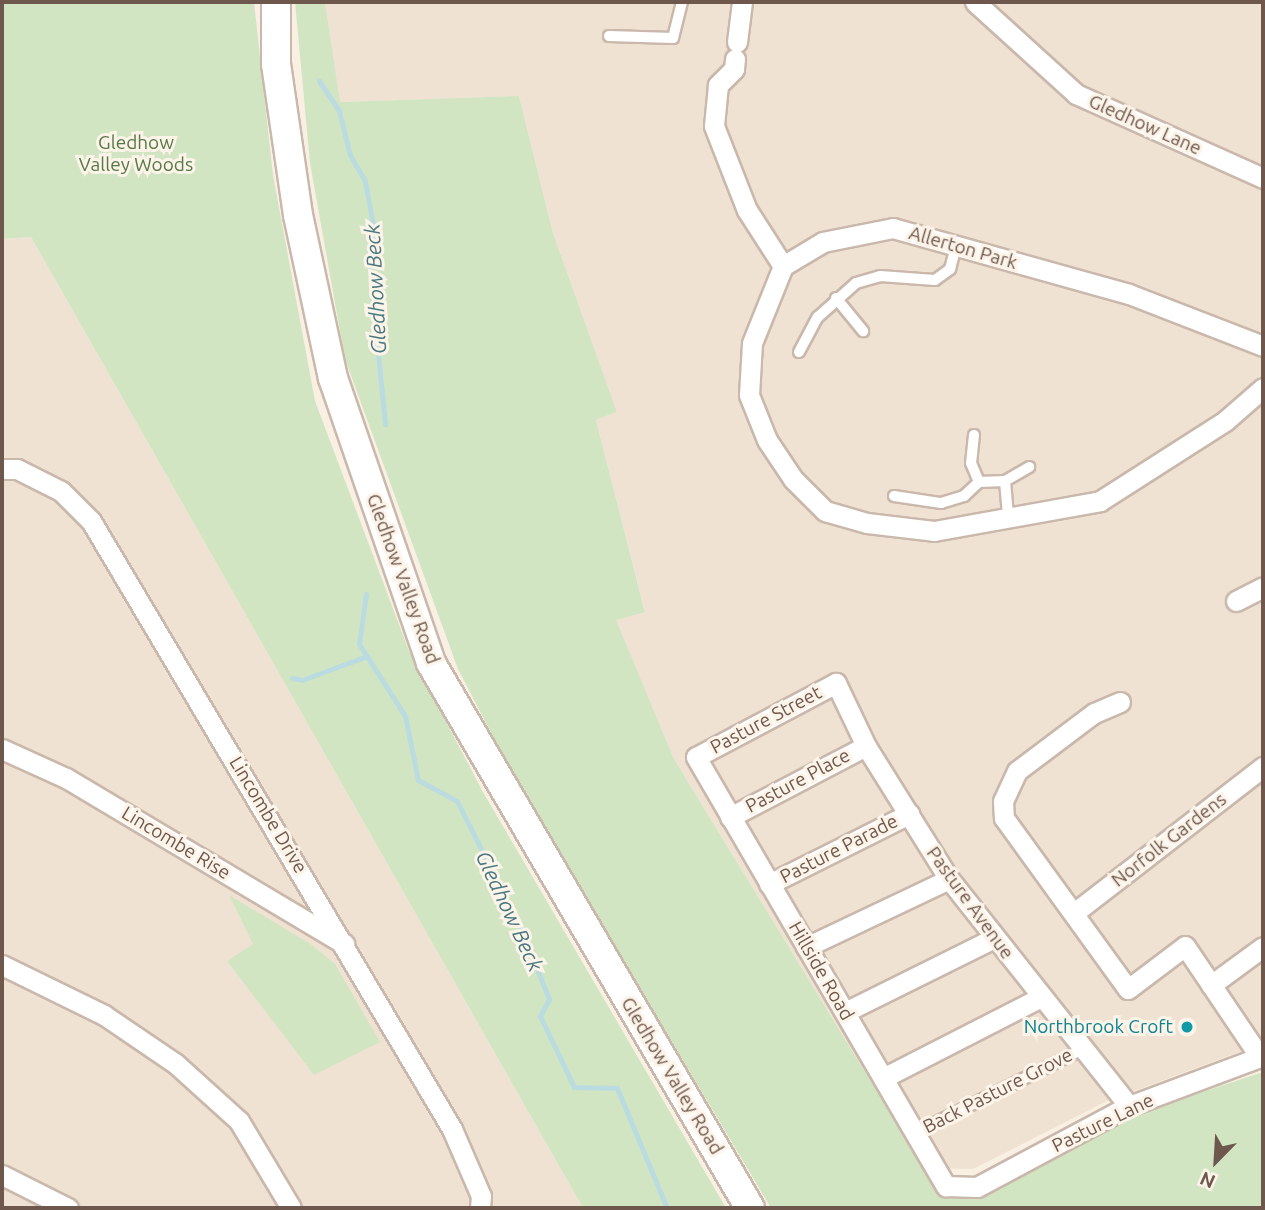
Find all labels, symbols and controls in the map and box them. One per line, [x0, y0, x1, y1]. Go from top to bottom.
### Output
street label: Gledhow Lane [1085, 90, 1205, 160]
park label: Gledhow Valley Woods [79, 132, 193, 176]
street label: Allerton Park [906, 222, 1020, 274]
water label: Gledhow Beck [359, 223, 391, 355]
street label: Gledhow Valley Road [362, 491, 444, 667]
street label: Pasture Street [707, 681, 825, 759]
street label: Pasture Place [742, 744, 854, 818]
street label: Lincombe Drive [224, 752, 312, 878]
street label: Norfolk Gardens [1107, 788, 1231, 892]
street label: Lincombe Rise [118, 802, 234, 884]
street label: Pasture Parade [776, 810, 902, 888]
street label: Pasture Avenue [922, 842, 1018, 964]
water label: Gledhow Beck [471, 847, 549, 975]
street label: Hillside Road [784, 917, 858, 1025]
street label: Gledhow Valley Road [616, 993, 728, 1159]
place label: Northbrook Croft [1024, 1016, 1173, 1038]
marker: Northbrook Croft [1179, 1019, 1195, 1035]
street label: Back Pasture Grove [919, 1043, 1077, 1139]
street label: Pasture Lane [1048, 1089, 1158, 1157]
north arrow [1181, 1126, 1251, 1196]
text: N [1197, 1167, 1218, 1193]

